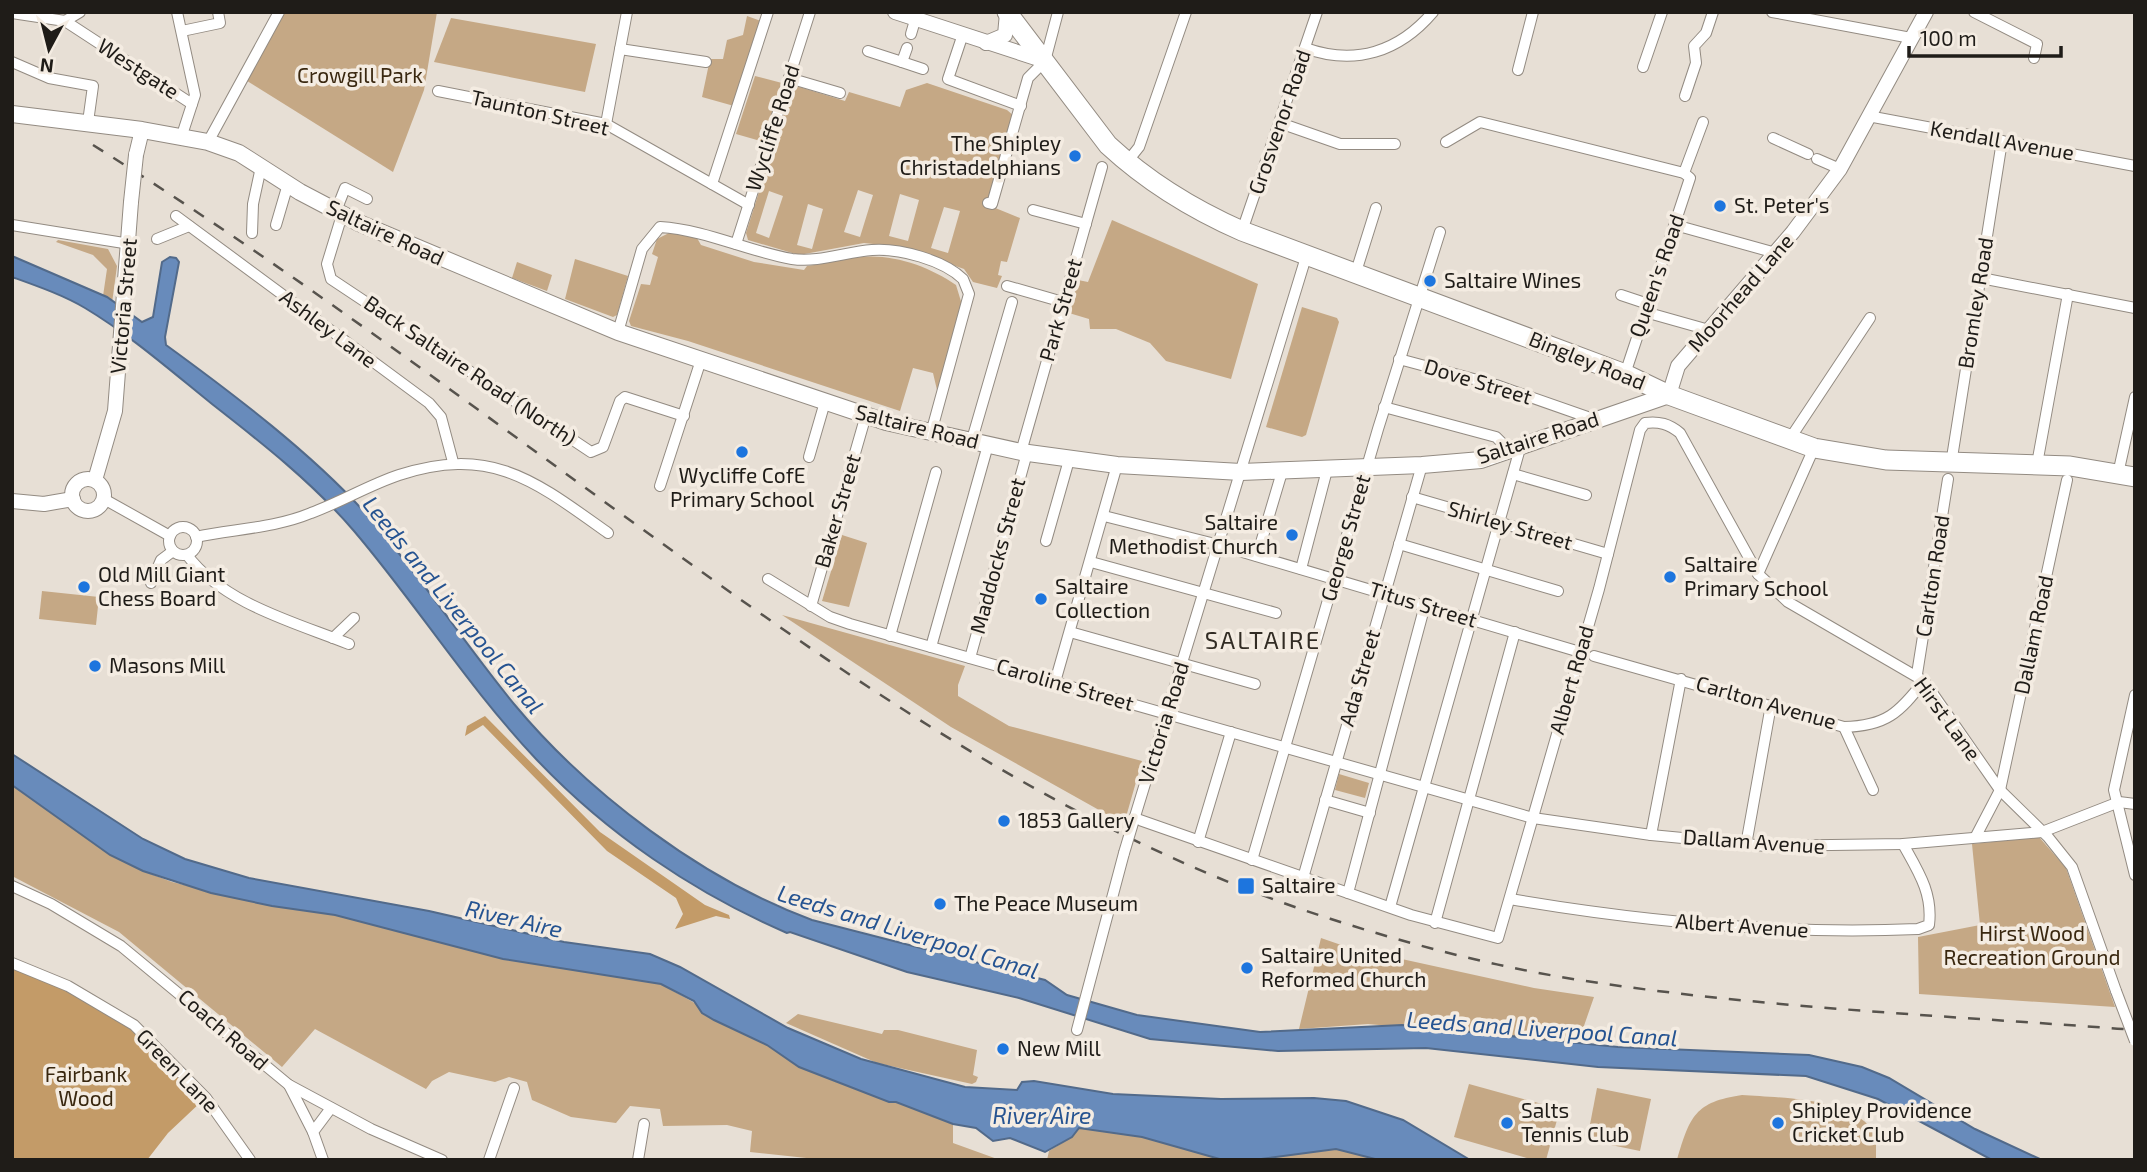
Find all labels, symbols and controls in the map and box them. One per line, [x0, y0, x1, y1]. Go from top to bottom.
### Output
north arrow [14, 14, 84, 84]
scale bar [1909, 14, 2061, 58]
text: 100 m [1920, 25, 1977, 50]
street label: Westgate [93, 32, 184, 103]
street label: Grosvenor Road [1242, 46, 1315, 197]
text: N [39, 54, 55, 79]
street label: Wycliffe Road [739, 61, 804, 194]
park label: Crowgill Park [297, 62, 423, 87]
street label: Taunton Street [469, 83, 612, 140]
street label: Kendall Avenue [1928, 115, 2076, 164]
place label: The Shipley Christadelphians [899, 130, 1061, 179]
marker: The Shipley Christadelphians [1067, 148, 1083, 164]
place label: St. Peter's [1734, 192, 1829, 217]
street label: Saltaire Road [323, 194, 448, 270]
marker: St. Peter's [1712, 198, 1728, 214]
street label: Queen's Road [1623, 211, 1689, 341]
street label: Moorhead Lane [1682, 228, 1798, 356]
street label: Bromley Road [1952, 235, 1997, 370]
street label: Victoria Street [104, 237, 141, 375]
street label: Park Street [1033, 255, 1086, 364]
place label: Saltaire Wines [1444, 267, 1581, 292]
marker: Saltaire Wines [1422, 273, 1438, 289]
street label: Ashley Lane [276, 283, 382, 372]
street label: Back Saltaire Road (North) [360, 289, 582, 450]
street label: Bingley Road [1526, 325, 1649, 394]
street label: Dove Street [1422, 352, 1535, 409]
street label: Saltaire Road [853, 398, 982, 453]
street label: Saltaire Road [1473, 405, 1602, 468]
marker: Wycliffe CofE Primary School [734, 444, 750, 460]
street label: Baker Street [808, 451, 865, 570]
place label: Wycliffe CofE Primary School [670, 462, 815, 511]
street label: George Street [1315, 471, 1375, 604]
street label: Maddocks Street [964, 475, 1029, 636]
water label: Leeds and Liverpool Canal [357, 490, 550, 719]
street label: Shirley Street [1445, 495, 1576, 554]
place label: Saltaire Methodist Church [1109, 509, 1278, 558]
street label: Carlton Road [1910, 513, 1953, 639]
marker: Saltaire Methodist Church [1284, 527, 1300, 543]
place label: Saltaire Primary School [1684, 551, 1829, 600]
place label: Old Mill Giant Chess Board [98, 561, 225, 610]
marker: Saltaire Primary School [1662, 569, 1678, 585]
place label: Saltaire Collection [1055, 573, 1150, 622]
street label: Dallam Road [2008, 573, 2057, 696]
street label: Titus Street [1367, 575, 1480, 632]
marker: Old Mill Giant Chess Board [76, 579, 92, 595]
marker: Saltaire Collection [1033, 591, 1049, 607]
street label: Albert Road [1543, 622, 1598, 737]
district label: SALTAIRE [1205, 625, 1321, 654]
street label: Ada Street [1333, 626, 1384, 729]
place label: Masons Mill [109, 652, 226, 677]
street label: Caroline Street [994, 652, 1137, 715]
marker: Masons Mill [87, 658, 103, 674]
street label: Victoria Road [1132, 658, 1193, 787]
street label: Carlton Avenue [1693, 670, 1839, 734]
street label: Hirst Lane [1910, 672, 1987, 765]
place label: 1853 Gallery [1018, 807, 1135, 832]
marker: 1853 Gallery [996, 813, 1012, 829]
street label: Dallam Avenue [1682, 823, 1826, 858]
place label: Saltaire [1262, 872, 1336, 897]
marker: Saltaire [1236, 876, 1256, 896]
water label: Leeds and Liverpool Canal [774, 878, 1042, 984]
place label: The Peace Museum [954, 890, 1138, 915]
water label: River Aire [463, 893, 566, 943]
marker: The Peace Museum [932, 896, 948, 912]
street label: Albert Avenue [1675, 907, 1810, 942]
park label: Hirst Wood Recreation Ground [1944, 920, 2120, 969]
place label: Saltaire United Reformed Church [1261, 942, 1426, 991]
marker: Saltaire United Reformed Church [1239, 960, 1255, 976]
street label: Coach Road [174, 983, 274, 1075]
water label: Leeds and Liverpool Canal [1406, 1005, 1679, 1051]
street label: Green Lane [132, 1023, 224, 1117]
place label: New Mill [1017, 1035, 1102, 1060]
marker: New Mill [995, 1041, 1011, 1057]
park label: Fairbank Wood [45, 1061, 127, 1110]
place label: Salts Tennis Club [1521, 1097, 1629, 1146]
place label: Shipley Providence Cricket Club [1792, 1097, 1972, 1146]
water label: River Aire [993, 1101, 1091, 1129]
marker: Salts Tennis Club [1499, 1115, 1515, 1131]
marker: Shipley Providence Cricket Club [1770, 1115, 1786, 1131]

